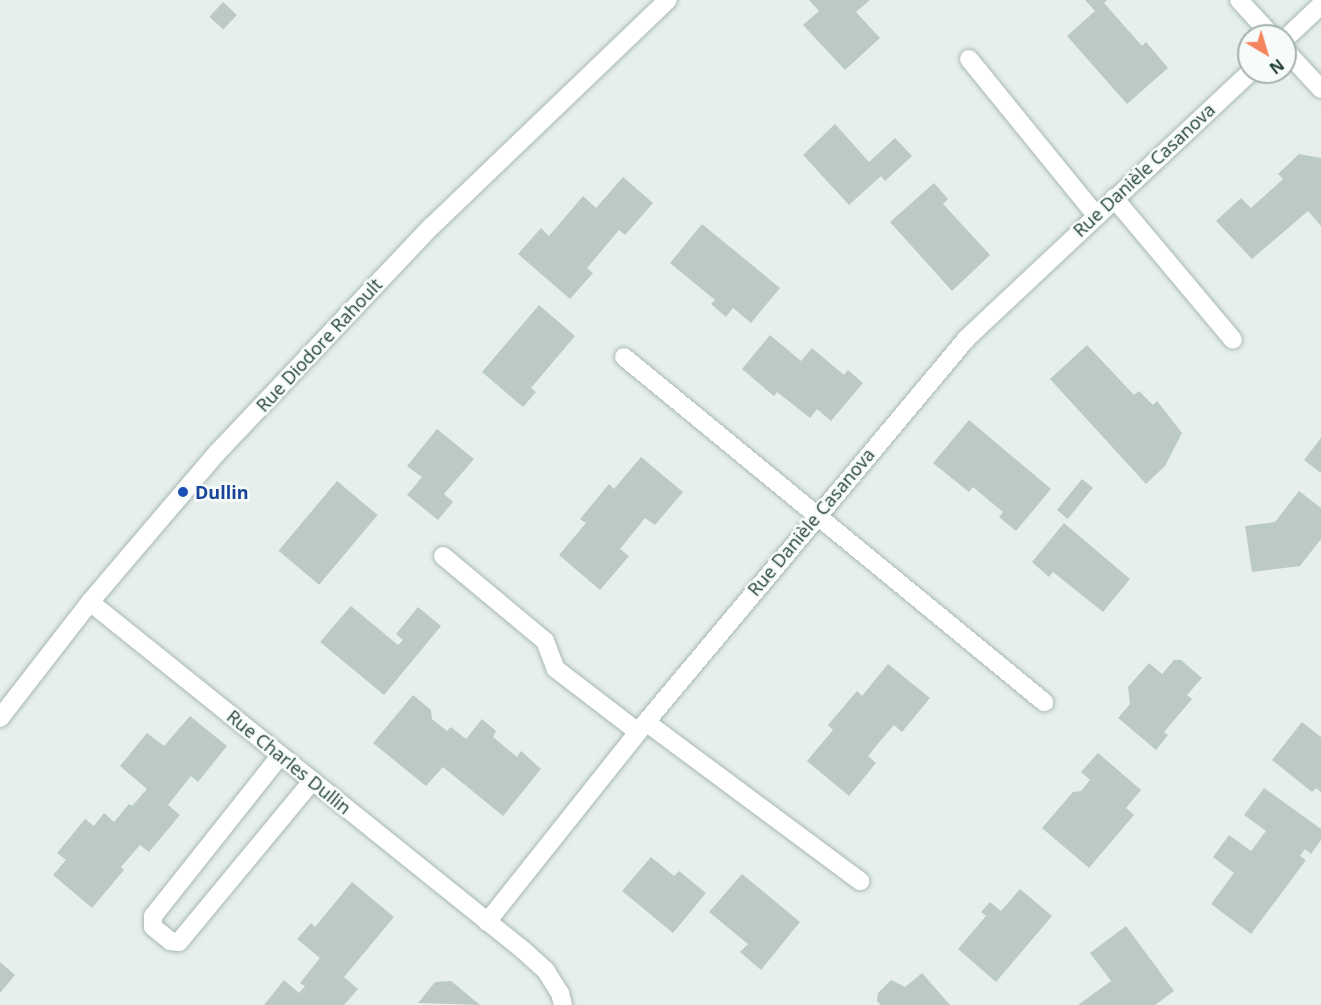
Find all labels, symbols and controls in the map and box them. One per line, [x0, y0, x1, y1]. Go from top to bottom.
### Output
north arrow [1237, 24, 1297, 84]
text: N [1265, 54, 1289, 79]
street label: Rue Danièle Casanova [1069, 99, 1219, 241]
street label: Rue Diodore Rahoult [252, 274, 386, 416]
street label: Rue Danièle Casanova [743, 444, 879, 600]
place label: Dullin [195, 481, 248, 503]
marker: Dullin [176, 485, 190, 499]
street label: Rue Charles Dullin [223, 705, 355, 819]

